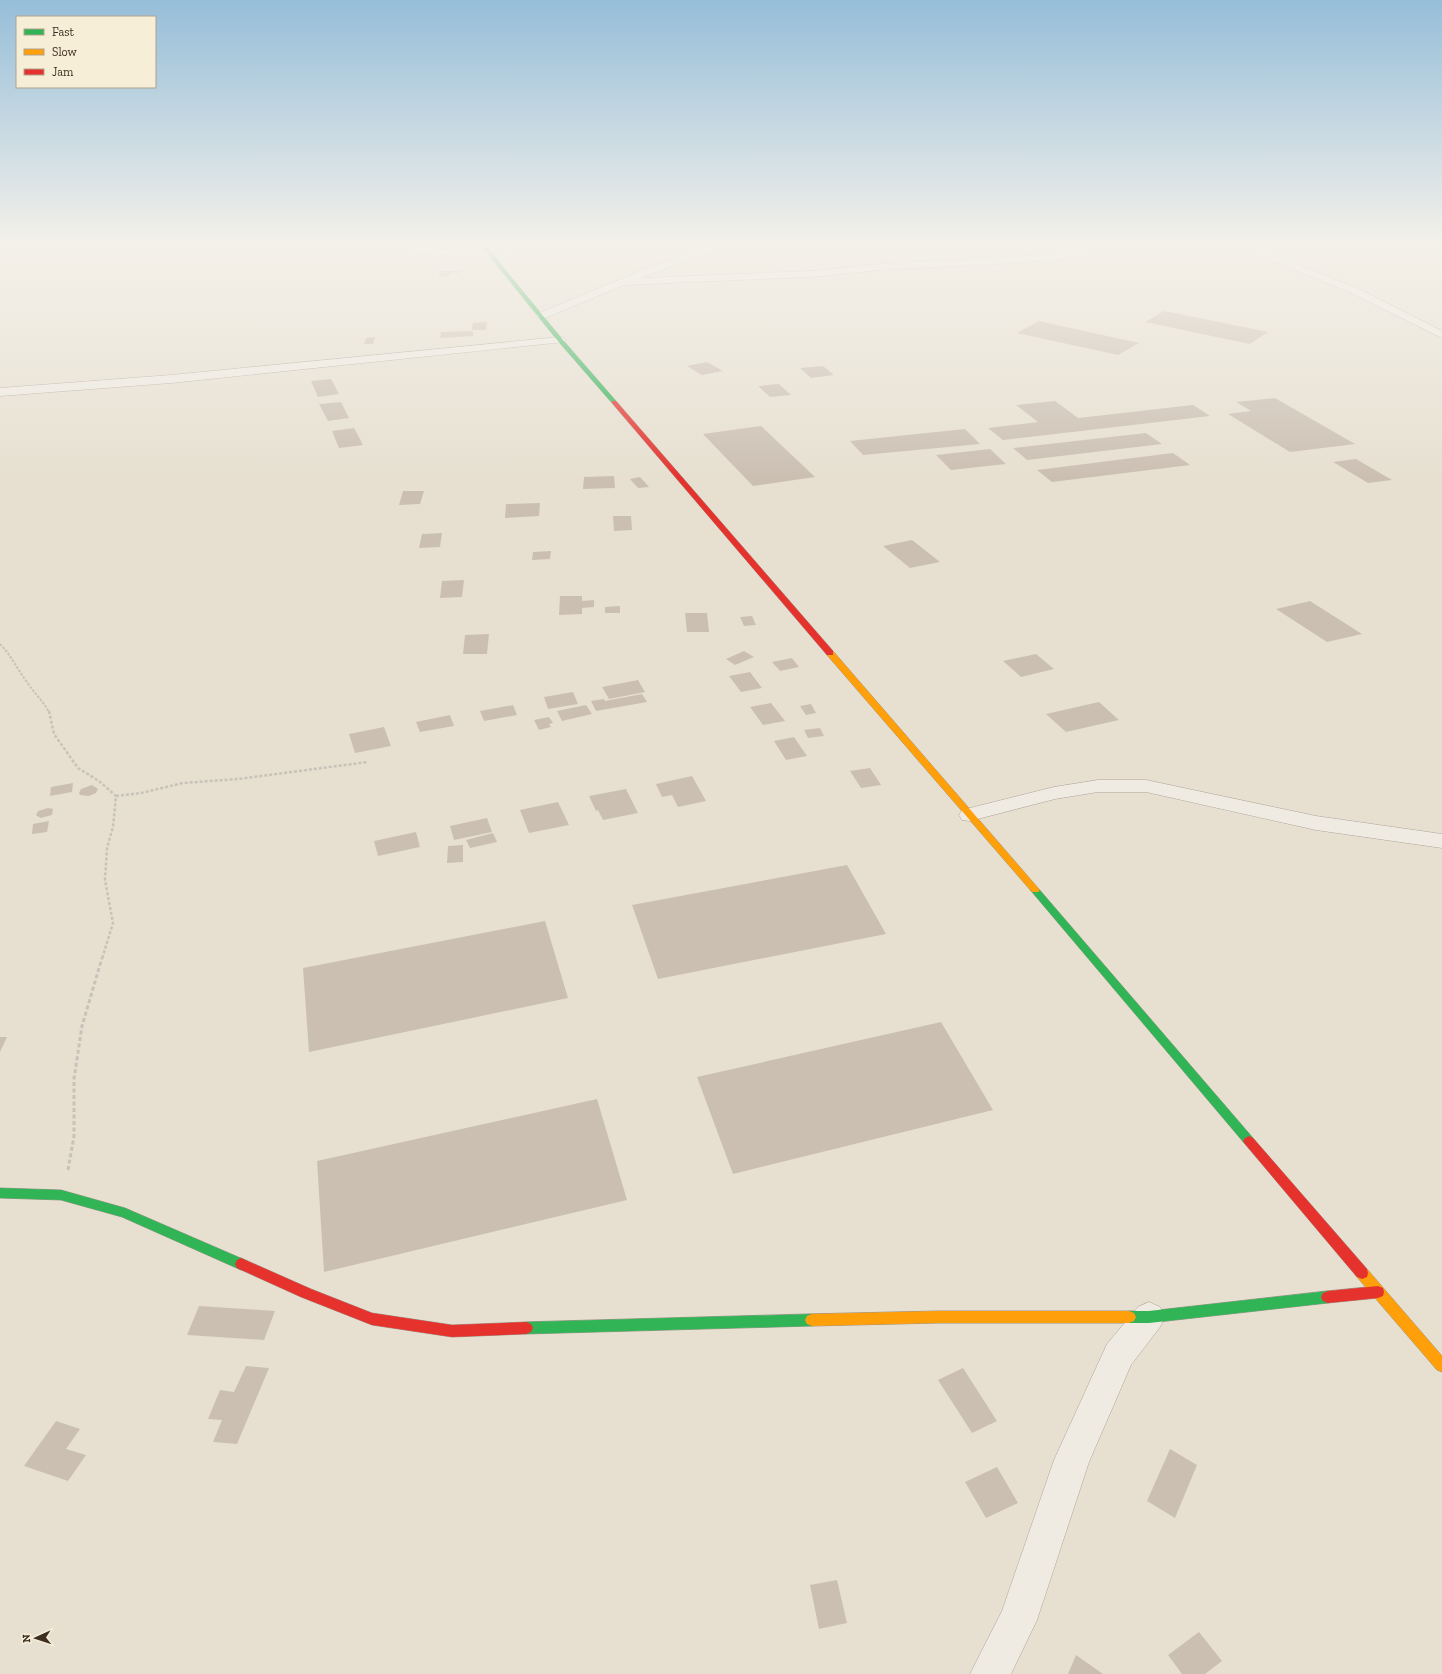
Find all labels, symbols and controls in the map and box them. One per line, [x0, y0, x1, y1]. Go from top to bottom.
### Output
legend [16, 16, 156, 88]
text: Fast [52, 25, 75, 39]
text: Slow [52, 45, 78, 59]
text: Jam [52, 65, 74, 79]
north arrow [16, 1618, 56, 1658]
text: N [20, 1633, 33, 1643]

